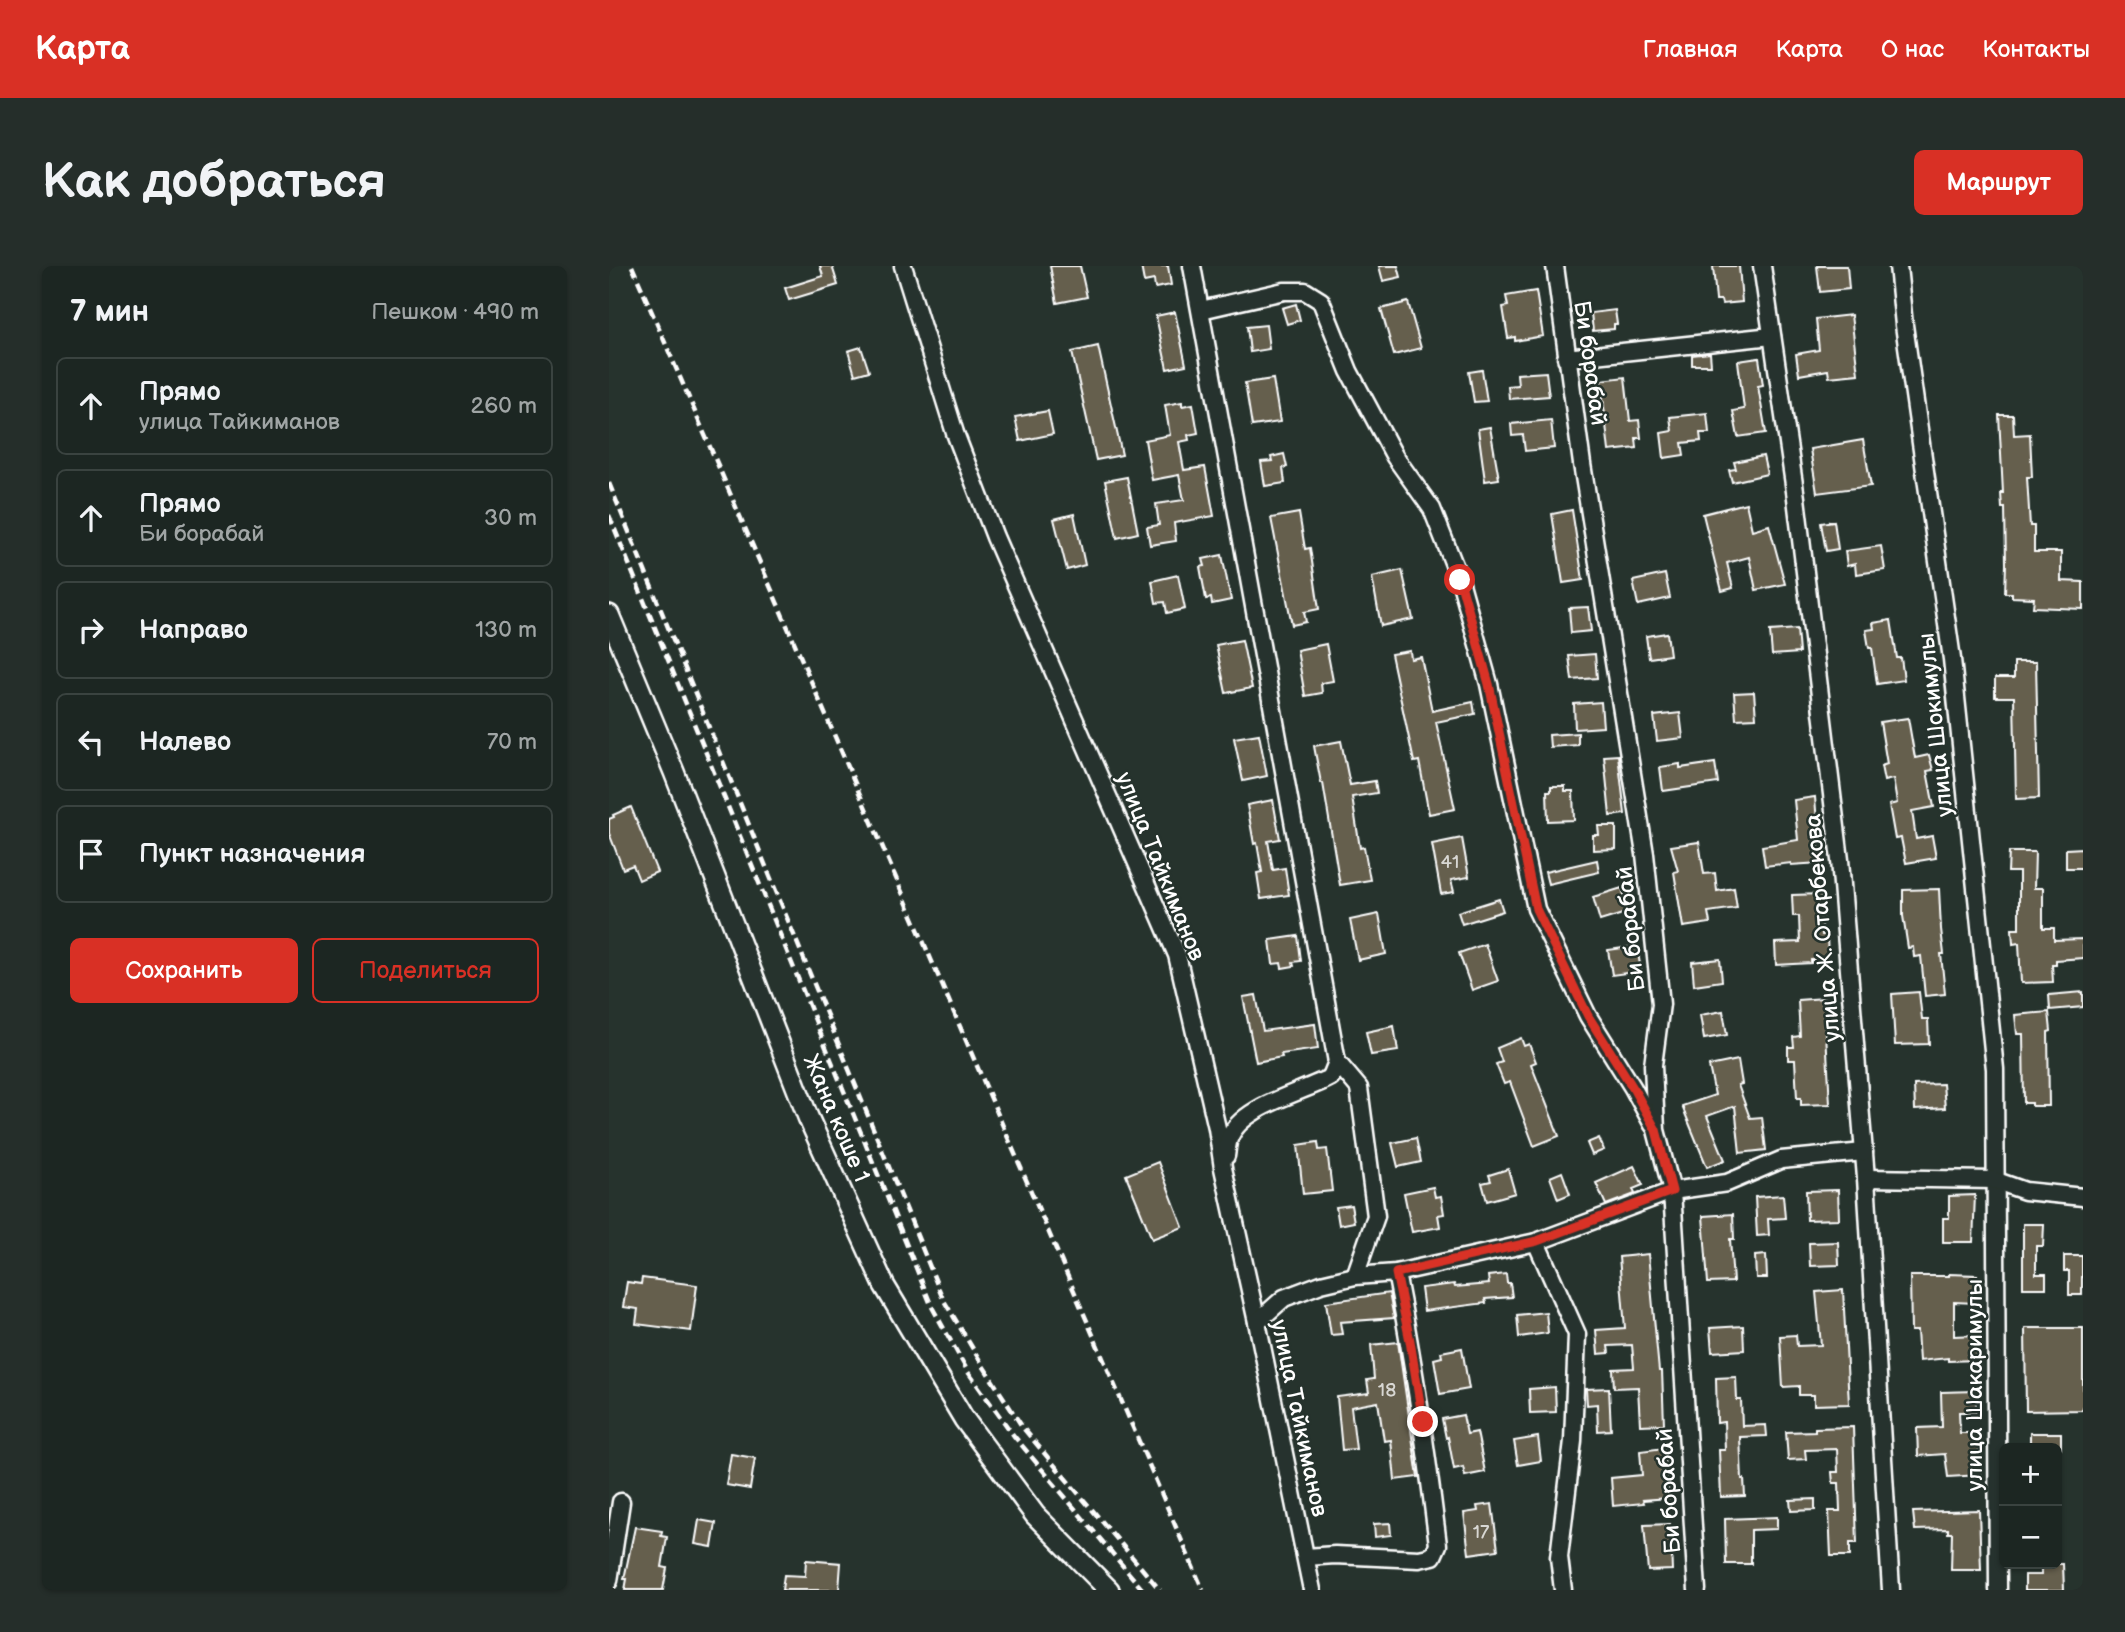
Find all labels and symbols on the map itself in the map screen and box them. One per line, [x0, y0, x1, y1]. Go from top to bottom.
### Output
street label: Би борабай [1567, 299, 1613, 427]
route start [1444, 564, 1475, 595]
street label: улица Шокимулы [1912, 632, 1960, 818]
street label: улица Тайкиманов [1109, 768, 1211, 965]
street label: улица Ж. Отарбекова [1799, 812, 1847, 1043]
house number: 41 [1441, 851, 1459, 874]
street label: Би борабай [1611, 865, 1651, 993]
street label: Жана коше 1 [797, 1050, 876, 1186]
street label: улица Шакаримулы [1961, 1279, 1989, 1491]
street label: улица Тайкиманов [1264, 1317, 1334, 1519]
house number: 18 [1378, 1379, 1396, 1402]
route end [1407, 1406, 1438, 1437]
street label: Би борабай [1651, 1427, 1687, 1555]
house number: 17 [1473, 1521, 1490, 1544]

